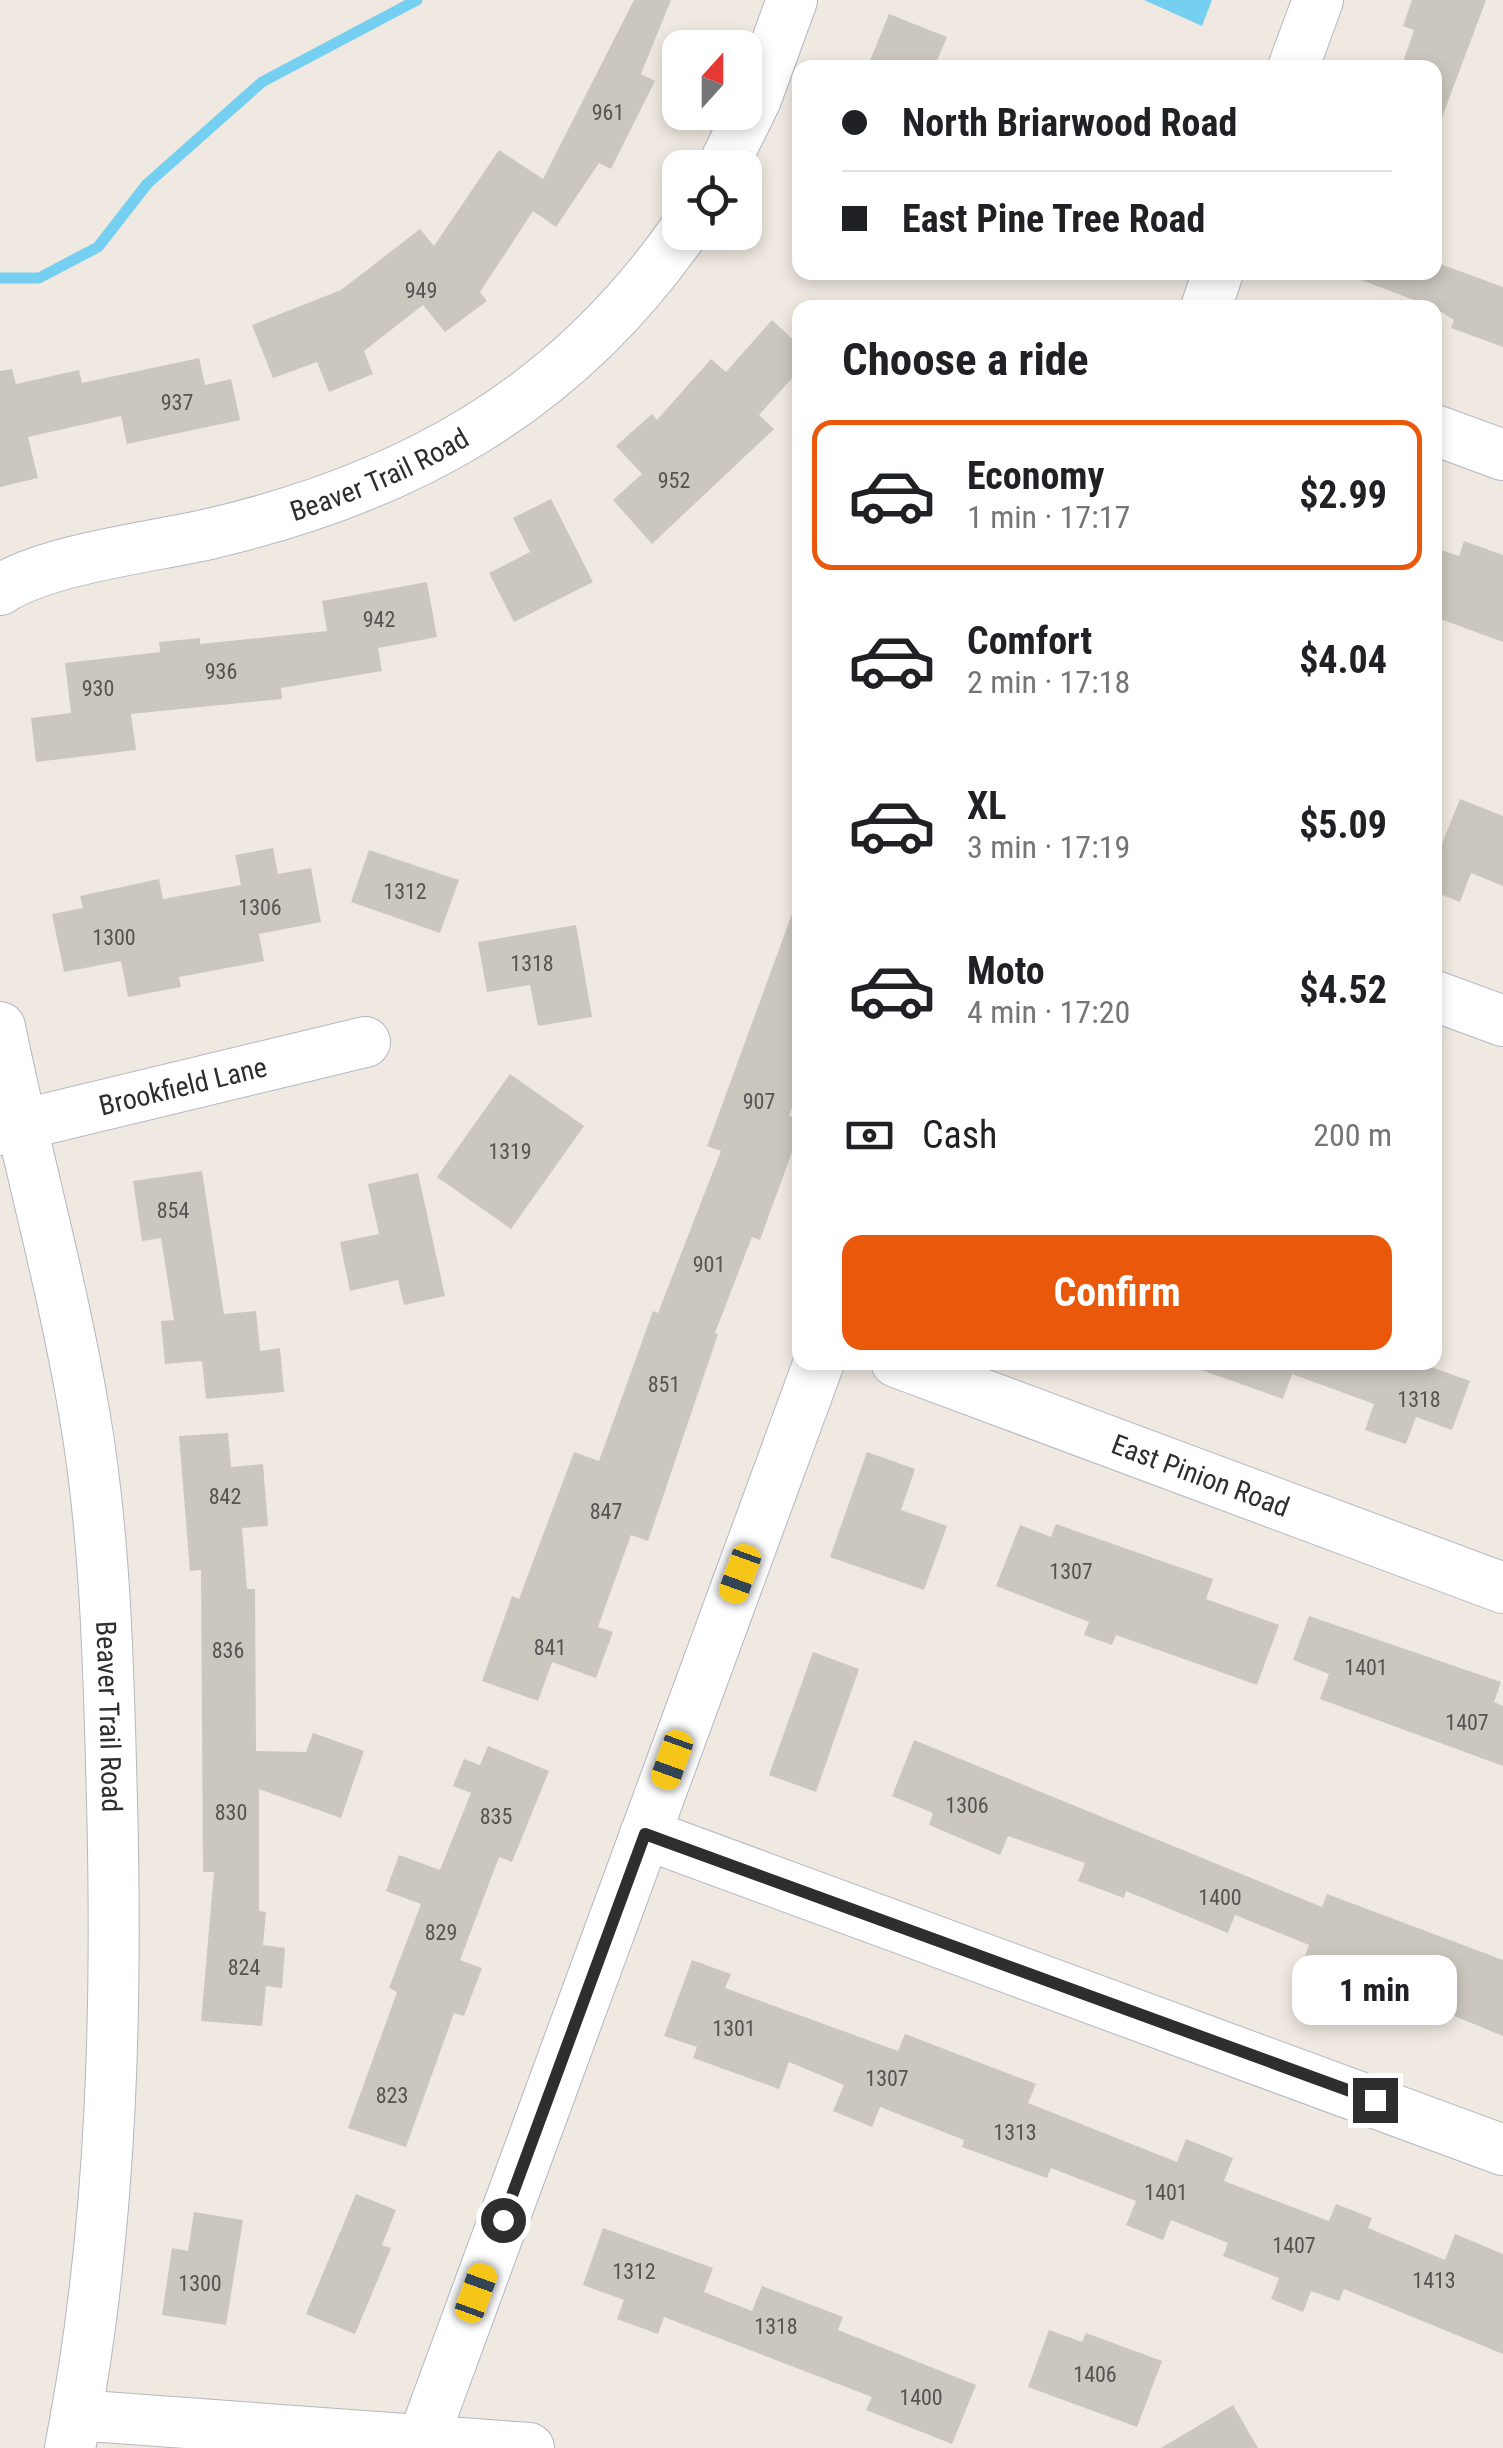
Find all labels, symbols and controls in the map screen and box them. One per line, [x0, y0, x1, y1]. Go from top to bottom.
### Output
north arrow [662, 30, 762, 130]
map controls [662, 30, 762, 250]
house number: 961 [592, 100, 624, 125]
text: North Briarwood Road [902, 101, 1237, 145]
button: locate [662, 150, 762, 250]
text: East Pine Tree Road [902, 197, 1205, 241]
house number: 949 [405, 278, 437, 303]
text: Choose a ride [842, 333, 1089, 386]
house number: 937 [161, 390, 193, 415]
street label: Beaver Trail Road [286, 421, 474, 528]
icon: car [847, 450, 937, 540]
text: Economy [967, 454, 1104, 498]
house number: 952 [658, 468, 690, 493]
text: $2.99 [1299, 473, 1387, 517]
text: 1 min · 17:17 [967, 498, 1130, 536]
house number: 942 [363, 607, 395, 632]
icon: car [847, 615, 937, 705]
text: Comfort [967, 619, 1092, 663]
text: $4.04 [1299, 638, 1387, 682]
house number: 936 [205, 659, 237, 684]
text: 2 min · 17:18 [967, 663, 1130, 701]
house number: 930 [82, 676, 114, 701]
icon: car [847, 780, 937, 870]
text: XL [967, 784, 1006, 828]
text: $5.09 [1299, 803, 1387, 847]
text: 3 min · 17:19 [967, 828, 1130, 866]
house number: 1312 [383, 879, 427, 904]
house number: 1306 [238, 895, 282, 920]
house number: 1300 [92, 925, 136, 950]
icon: car [847, 945, 937, 1035]
text: Moto [967, 949, 1045, 993]
house number: 1318 [510, 951, 554, 976]
text: $4.52 [1299, 968, 1387, 1012]
text: 4 min · 17:20 [967, 993, 1130, 1031]
street label: Brookfield Lane [96, 1050, 270, 1123]
house number: 907 [743, 1089, 775, 1114]
icon: cash [842, 1108, 897, 1163]
text: Cash [922, 1113, 997, 1157]
text: 200 m [1313, 1116, 1392, 1154]
house number: 1319 [488, 1139, 532, 1164]
house number: 854 [157, 1198, 189, 1223]
button: Confirm [842, 1235, 1392, 1350]
house number: 901 [693, 1252, 725, 1277]
house number: 851 [648, 1372, 680, 1397]
house number: 1318 [1397, 1387, 1441, 1412]
street label: East Pinion Road [1107, 1428, 1294, 1524]
house number: 842 [209, 1484, 241, 1509]
house number: 847 [590, 1499, 622, 1524]
car [716, 1541, 764, 1607]
house number: 1307 [1049, 1559, 1093, 1584]
street label: Beaver Trail Road [89, 1620, 128, 1813]
house number: 841 [534, 1635, 566, 1660]
house number: 836 [212, 1638, 244, 1663]
house number: 1401 [1344, 1655, 1388, 1680]
house number: 1407 [1445, 1710, 1489, 1735]
car [648, 1727, 696, 1793]
house number: 1306 [945, 1793, 989, 1818]
house number: 830 [215, 1800, 247, 1825]
house number: 835 [480, 1804, 512, 1829]
house number: 1400 [1198, 1885, 1242, 1910]
house number: 829 [425, 1920, 457, 1945]
house number: 824 [228, 1955, 260, 1980]
callout: 1 min [1292, 1955, 1458, 2025]
text: 1 min [1339, 1971, 1410, 2009]
house number: 1301 [712, 2016, 756, 2041]
house number: 1307 [865, 2066, 909, 2091]
route end [1353, 2078, 1398, 2123]
house number: 823 [376, 2083, 408, 2108]
house number: 1313 [993, 2120, 1037, 2145]
house number: 1401 [1144, 2180, 1188, 2205]
route start [481, 2198, 526, 2243]
house number: 1407 [1272, 2233, 1316, 2258]
house number: 1312 [612, 2259, 656, 2284]
car [452, 2260, 500, 2326]
house number: 1413 [1412, 2268, 1456, 2293]
house number: 1300 [178, 2271, 222, 2296]
house number: 1318 [754, 2314, 798, 2339]
house number: 1406 [1073, 2362, 1117, 2387]
house number: 1400 [899, 2385, 943, 2410]

